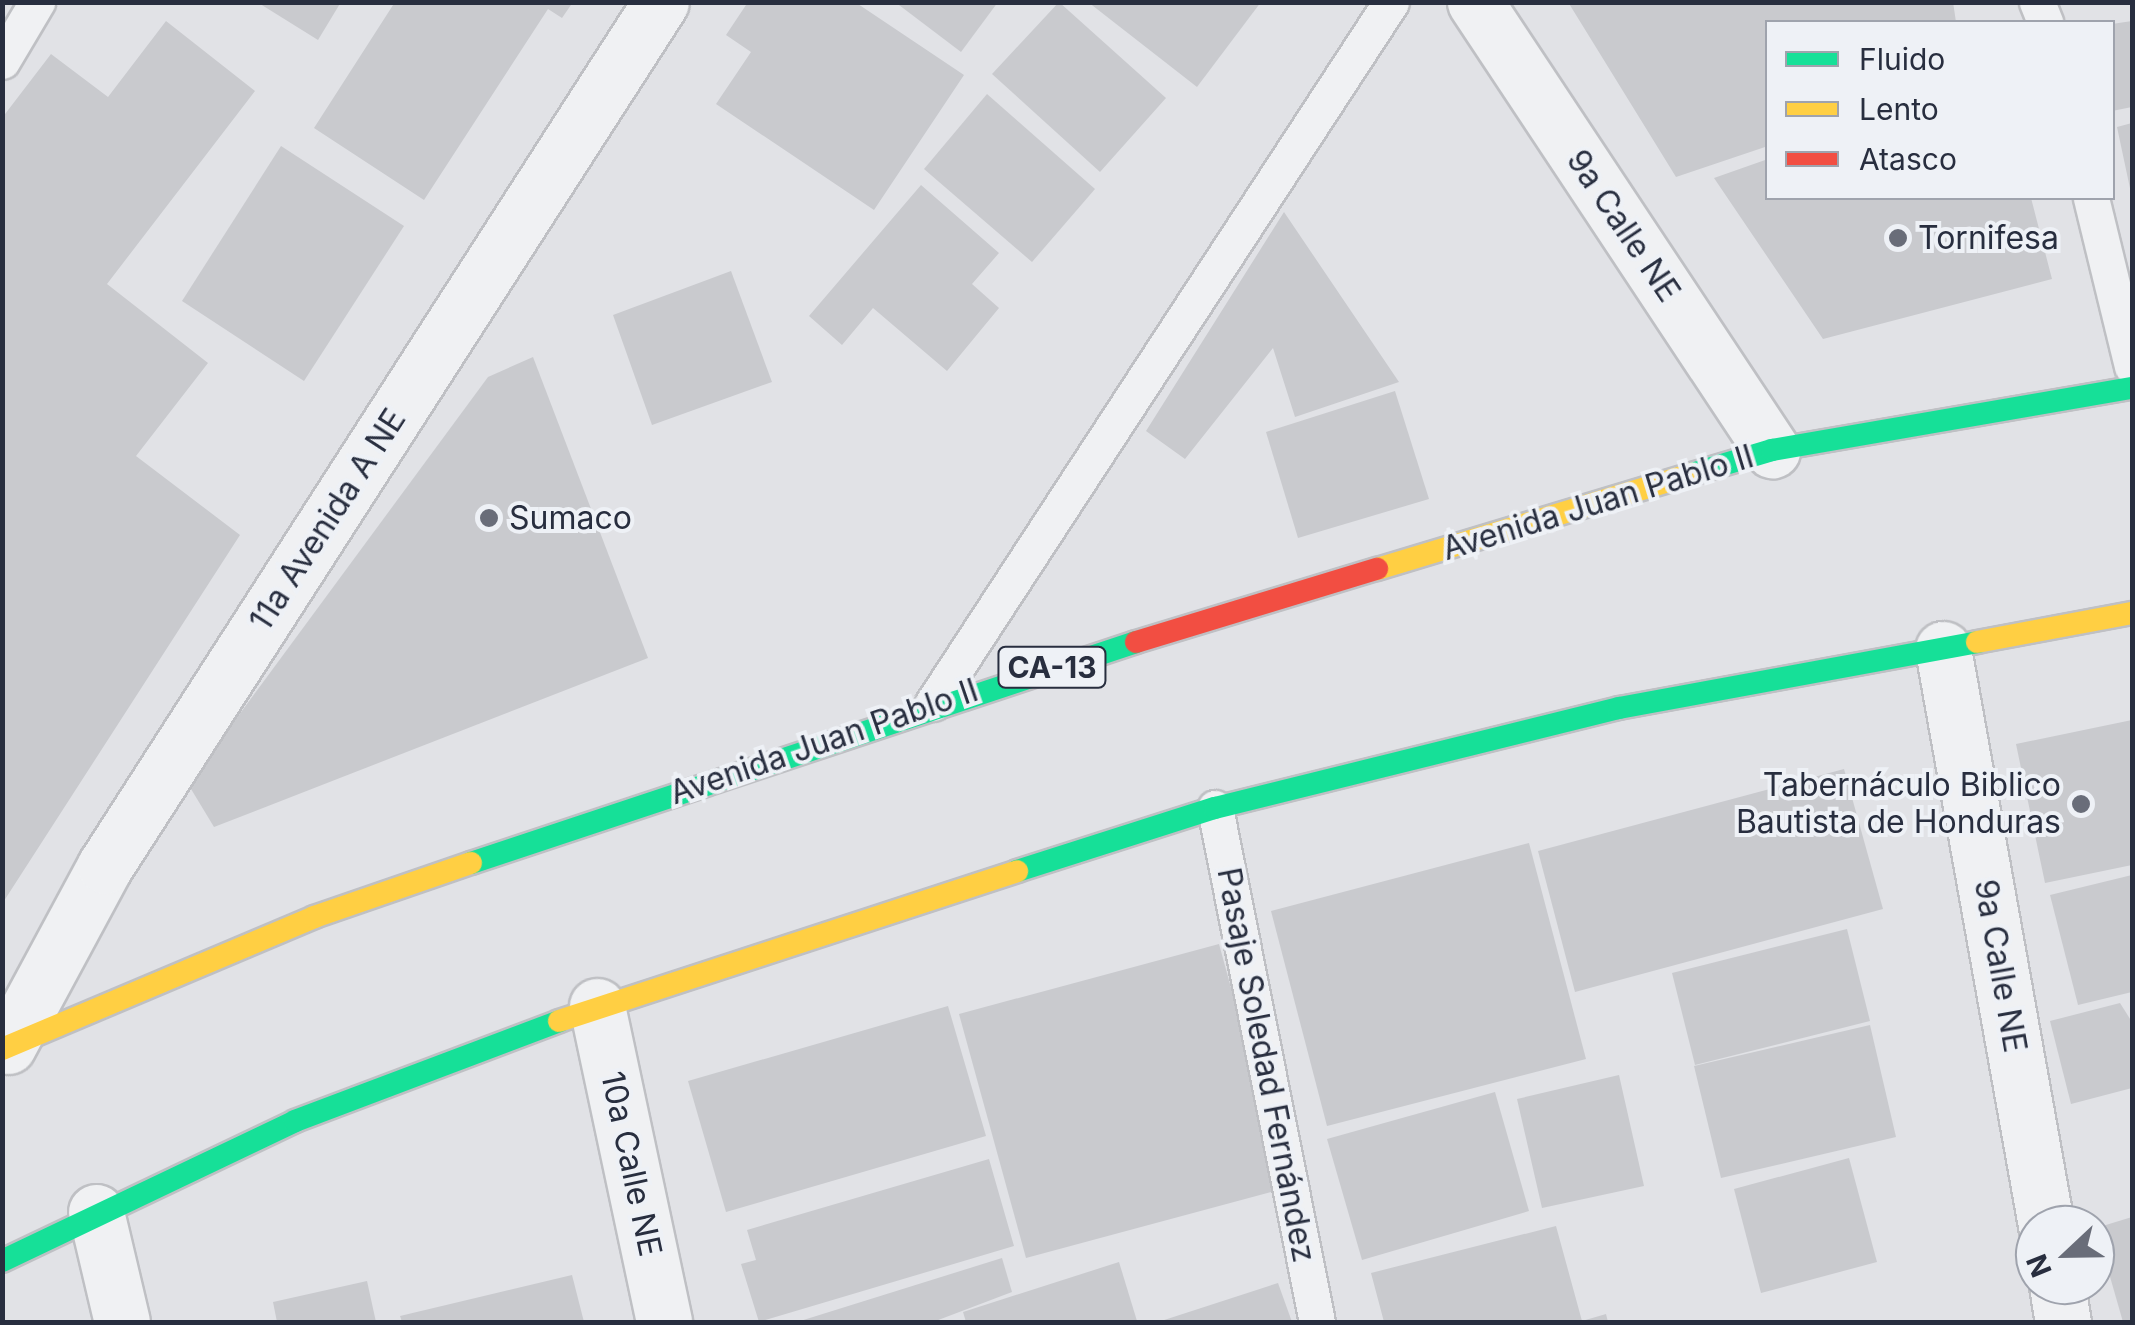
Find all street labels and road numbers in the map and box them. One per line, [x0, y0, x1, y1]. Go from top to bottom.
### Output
street label: 9a Calle NE [1558, 143, 1688, 309]
street label: 11a Avenida A NE [242, 402, 414, 638]
street label: Avenida Juan Pablo II [1438, 437, 1758, 569]
road number: CA-13 [997, 642, 1107, 692]
street label: Avenida Juan Pablo II [665, 671, 983, 813]
street label: Pasaje Soledad Fernández [1209, 865, 1323, 1265]
street label: 9a Calle NE [1966, 877, 2034, 1055]
street label: 10a Calle NE [593, 1068, 669, 1260]

